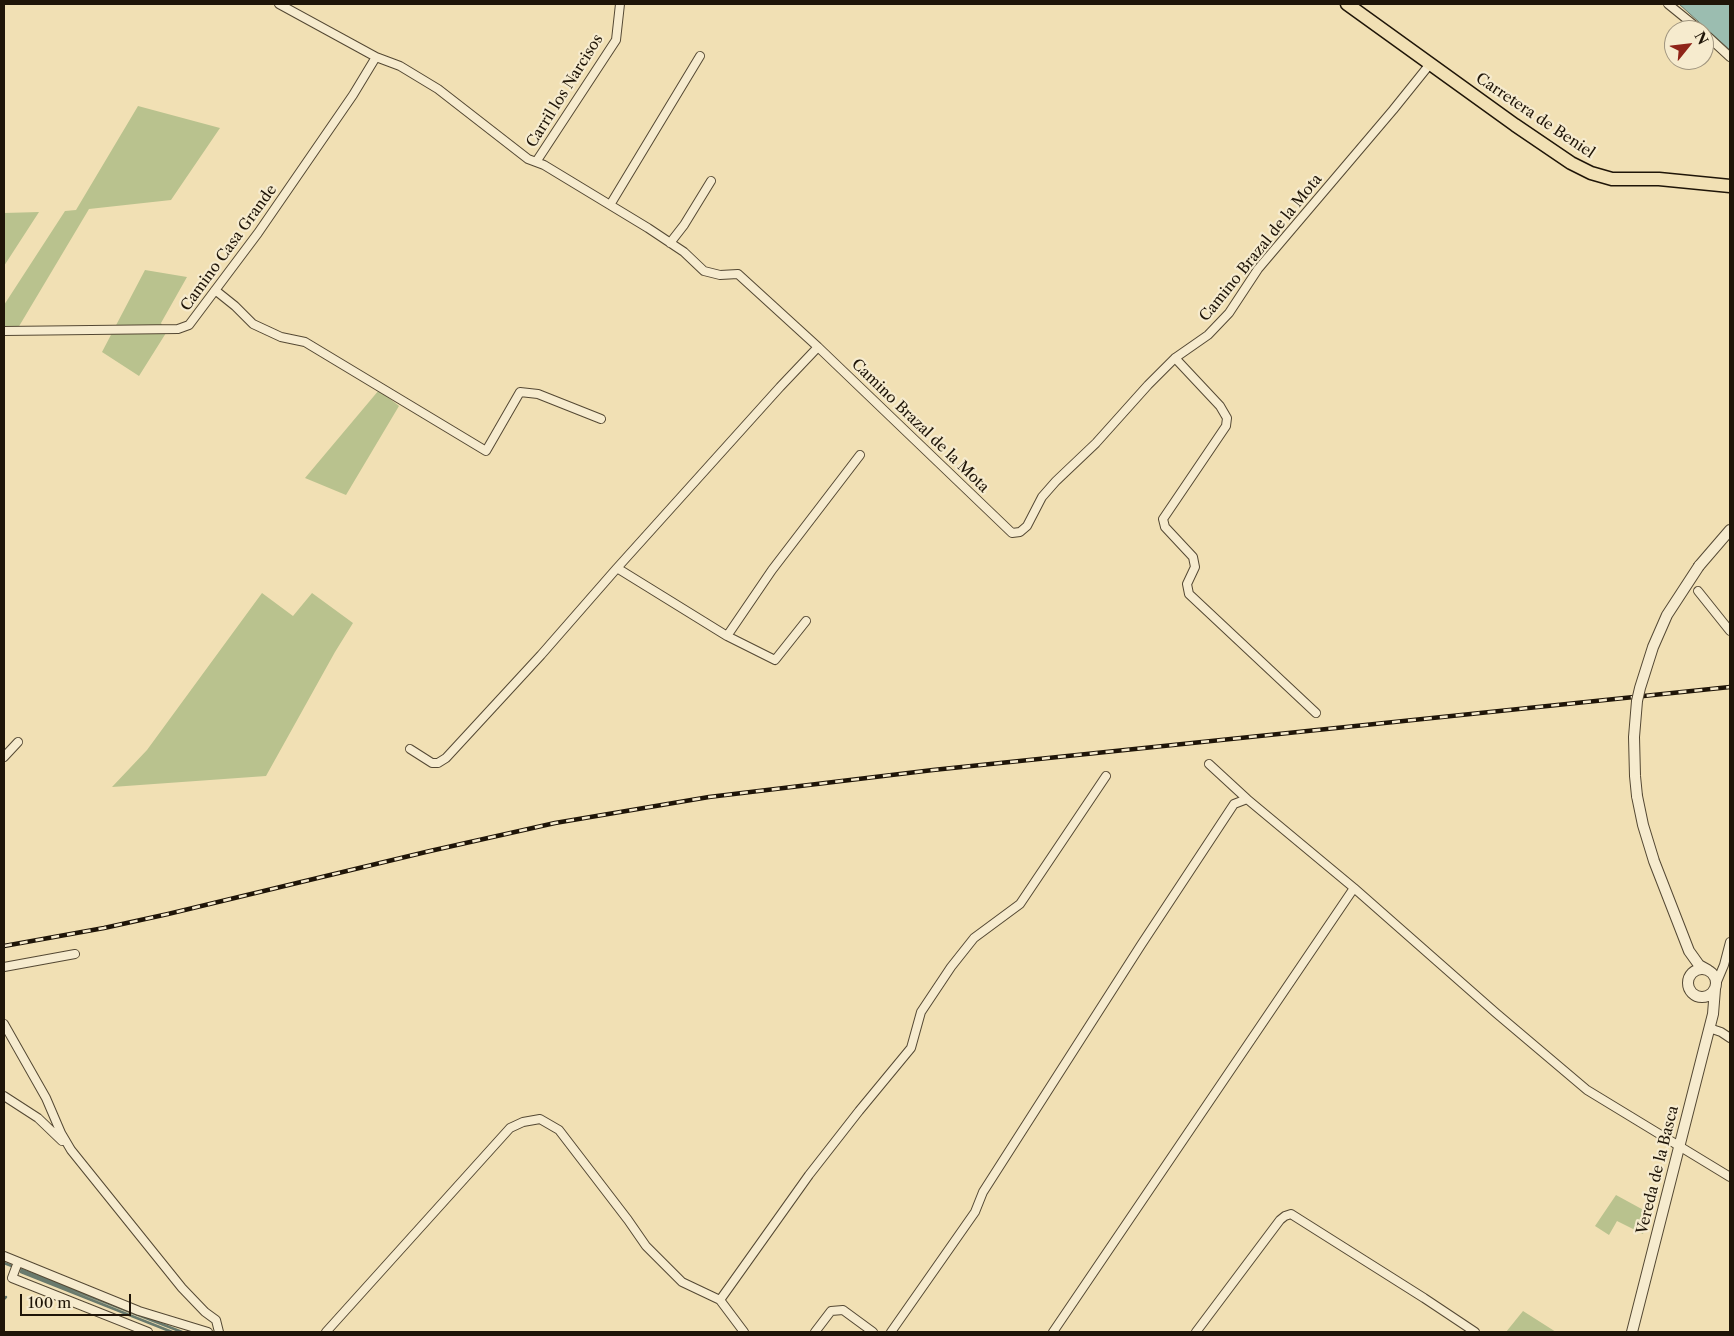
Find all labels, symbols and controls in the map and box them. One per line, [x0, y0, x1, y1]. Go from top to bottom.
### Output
north arrow [1664, 20, 1714, 70]
text: N [1690, 29, 1712, 48]
street label: Carril los Narcisos [523, 31, 607, 151]
street label: Carretera de Beniel [1472, 70, 1598, 162]
street label: Camino Brazal de la Mota [1196, 171, 1326, 325]
street label: Camino Casa Grande [177, 181, 281, 315]
street label: Camino Brazal de la Mota [847, 355, 993, 497]
street label: Vereda de la Basca [1633, 1104, 1683, 1236]
scale bar [22, 1284, 134, 1316]
text: 100 m [28, 1293, 71, 1312]

